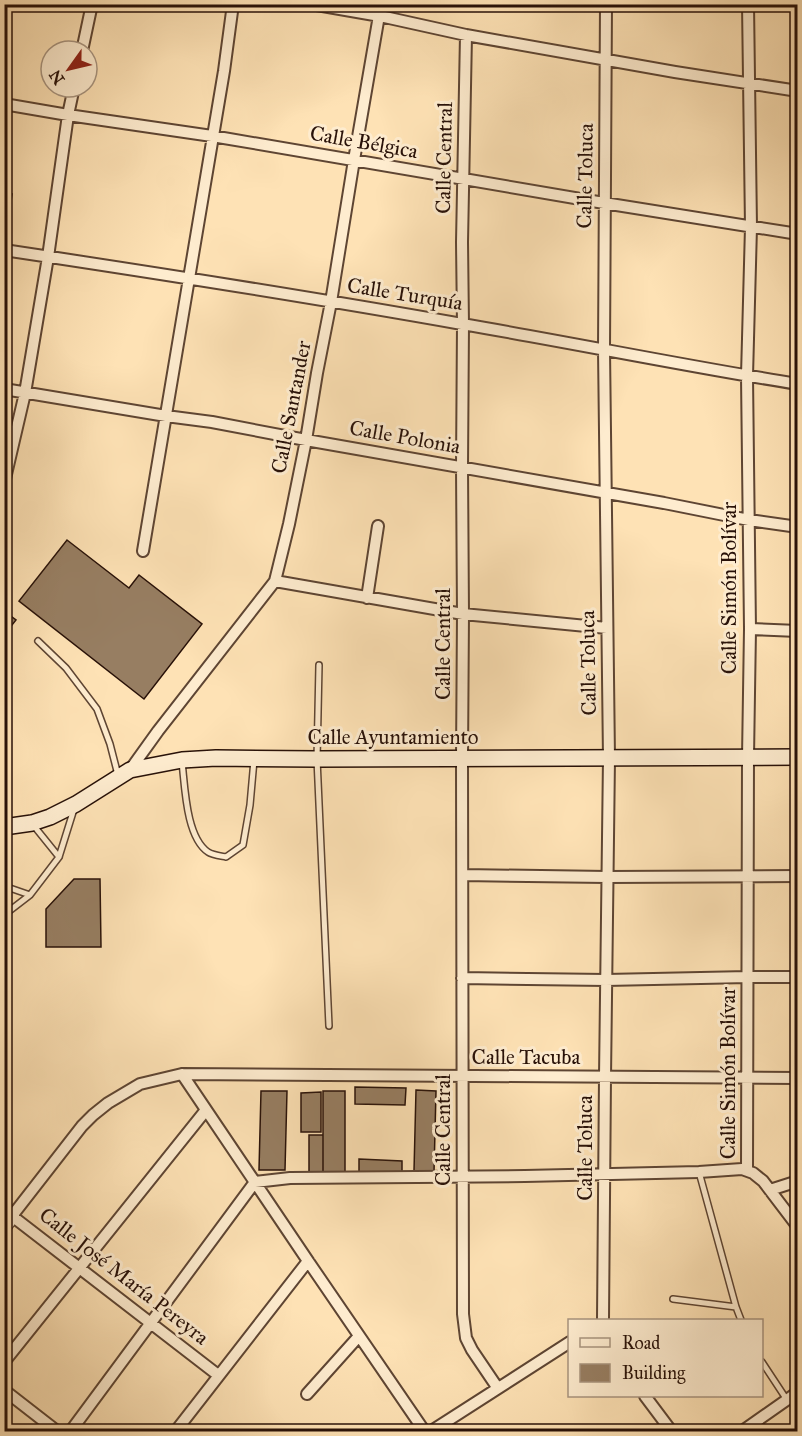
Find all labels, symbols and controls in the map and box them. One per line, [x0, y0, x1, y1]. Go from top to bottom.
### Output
north arrow [39, 39, 99, 99]
text: N [45, 66, 69, 88]
street label: Calle Central [430, 101, 458, 214]
street label: Calle Bélgica [308, 120, 420, 164]
street label: Calle Toluca [571, 123, 599, 229]
street label: Calle Turquía [345, 272, 465, 316]
street label: Calle Santander [265, 338, 317, 476]
street label: Calle Polonia [347, 414, 463, 460]
street label: Calle Simón Bolívar [716, 502, 742, 674]
street label: Calle Central [430, 588, 456, 700]
street label: Calle Toluca [574, 610, 602, 716]
street label: Calle Ayuntamiento [307, 724, 479, 750]
street label: Calle Simón Bolívar [715, 987, 741, 1159]
street label: Calle Tacuba [472, 1044, 581, 1070]
street label: Calle Central [430, 1074, 456, 1186]
street label: Calle Toluca [572, 1095, 598, 1201]
street label: Calle José María Pereyra [34, 1202, 214, 1350]
legend [568, 1319, 763, 1397]
text: Road [622, 1332, 660, 1354]
text: Building [622, 1362, 686, 1385]

